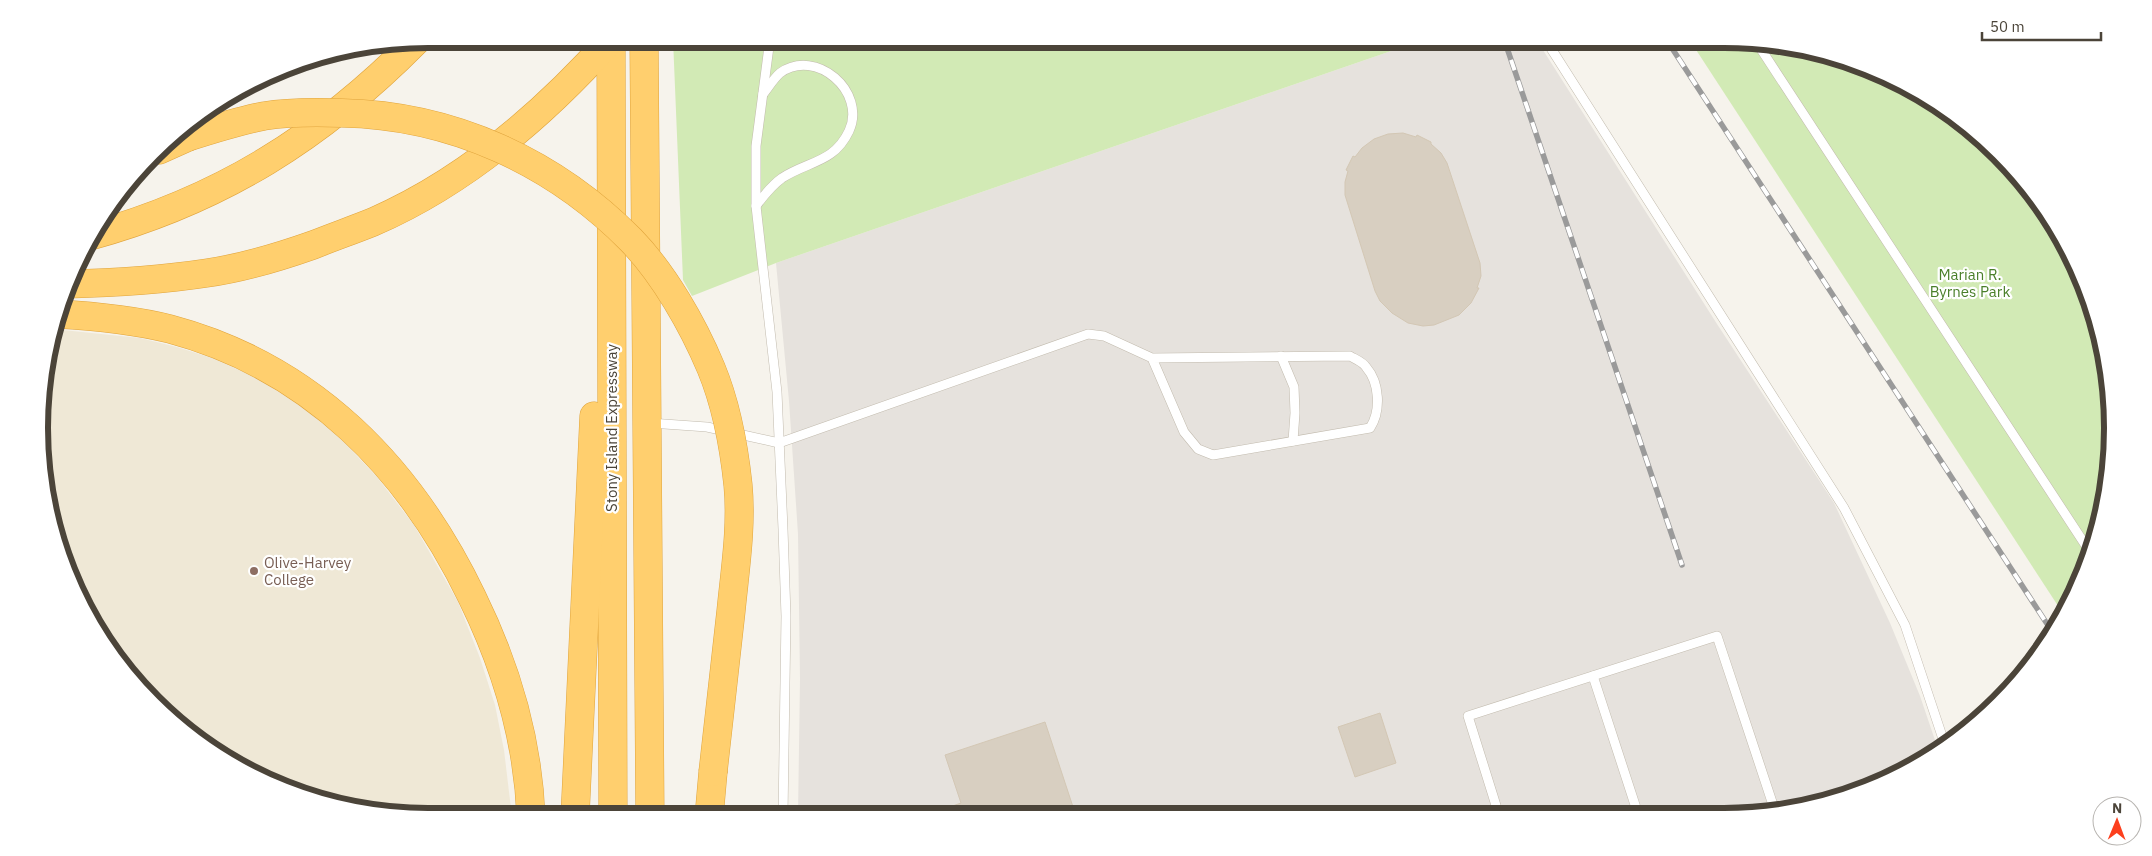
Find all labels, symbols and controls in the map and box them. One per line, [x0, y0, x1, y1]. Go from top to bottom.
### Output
scale bar [1982, 10, 2101, 42]
text: 50 m [1990, 17, 2025, 36]
park label: Marian R. Byrnes Park [1930, 265, 2010, 301]
street label: Stony Island Expressway [602, 344, 621, 512]
place label: Olive-Harvey College [264, 553, 352, 589]
marker: Olive-Harvey College [248, 565, 260, 577]
north arrow [2092, 796, 2142, 846]
text: N [2112, 799, 2122, 817]

